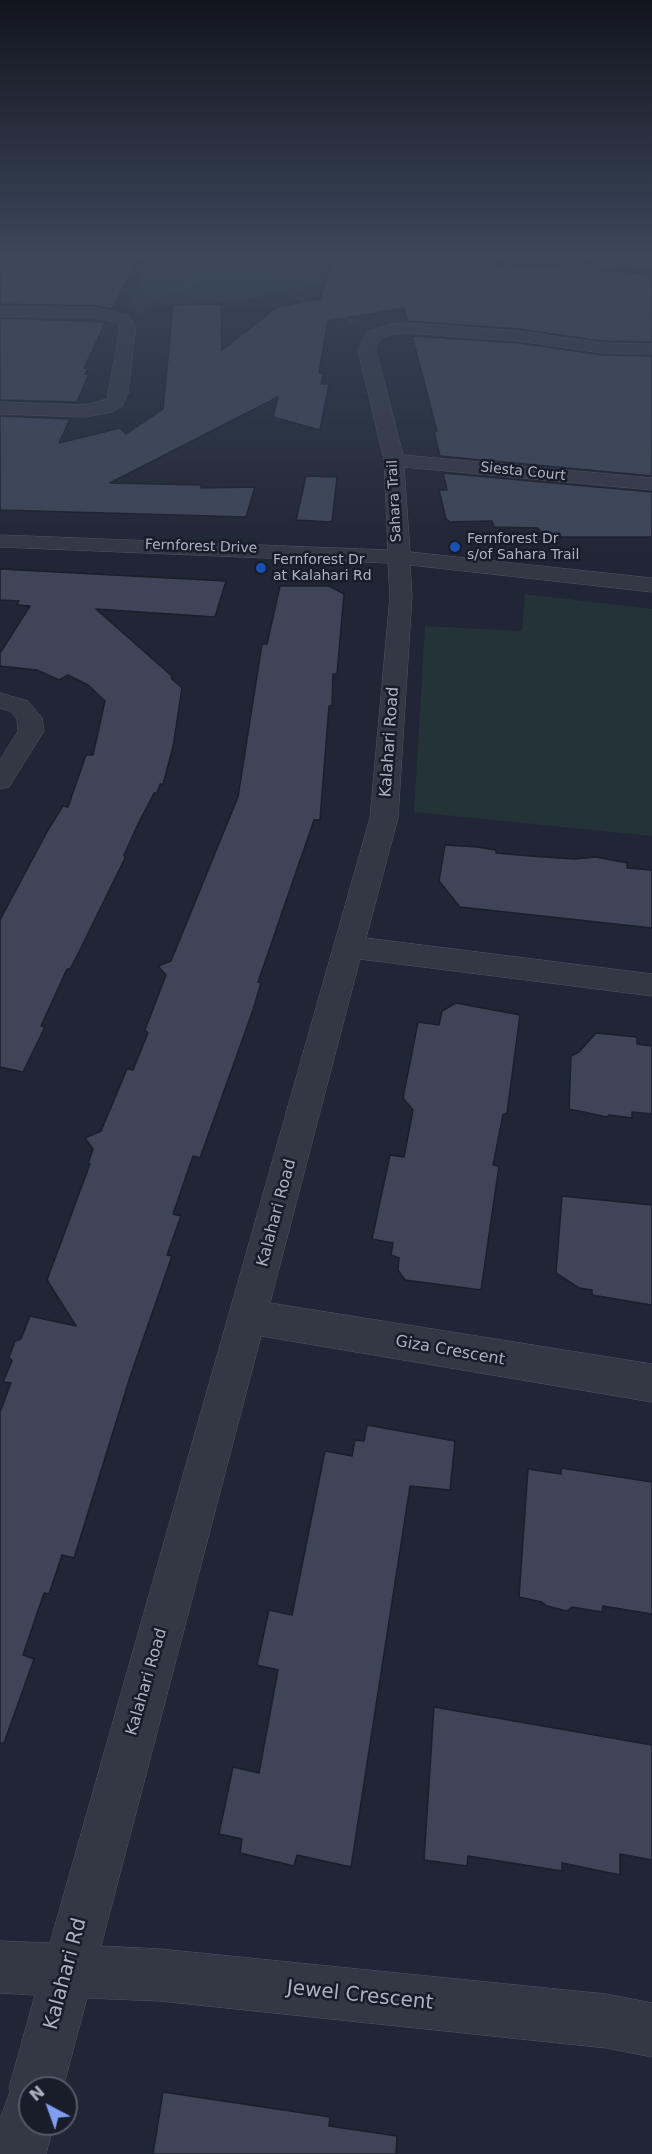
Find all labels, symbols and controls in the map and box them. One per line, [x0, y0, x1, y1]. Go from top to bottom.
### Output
street label: Sahara Trail [384, 459, 406, 543]
street label: Siesta Court [480, 459, 566, 485]
place label: Fernforest Dr s/of Sahara Trail [467, 531, 579, 564]
street label: Fernforest Drive [145, 537, 257, 557]
marker: Fernforest Dr s/of Sahara Trail [448, 540, 462, 554]
place label: Fernforest Dr at Kalahari Rd [273, 552, 372, 584]
marker: Fernforest Dr at Kalahari Rd [254, 561, 268, 575]
street label: Kalahari Road [377, 686, 403, 798]
street label: Kalahari Road [253, 1157, 301, 1269]
street label: Giza Crescent [394, 1332, 506, 1370]
street label: Kalahari Road [123, 1626, 171, 1738]
street label: Kalahari Rd [40, 1916, 92, 2032]
street label: Jewel Crescent [286, 1976, 434, 2016]
north arrow [18, 2076, 78, 2136]
text: N [26, 2082, 48, 2105]

